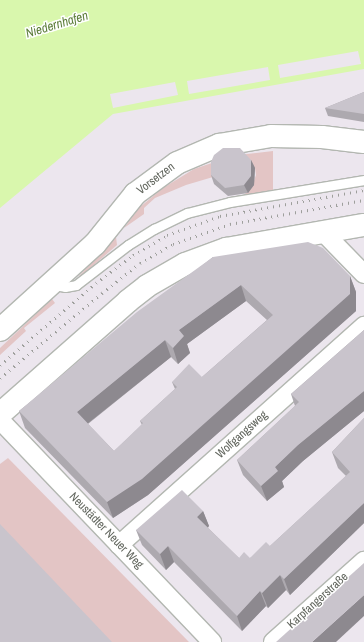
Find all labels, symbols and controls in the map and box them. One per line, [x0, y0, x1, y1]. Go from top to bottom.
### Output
water label: Niedernhafen [24, 8, 90, 42]
street label: Vorsetzen [134, 160, 178, 198]
street label: Wolfgangsweg [213, 408, 271, 462]
street label: Neustädter Neuer Weg [66, 490, 146, 572]
street label: Karpfangerstraße [285, 570, 351, 632]

